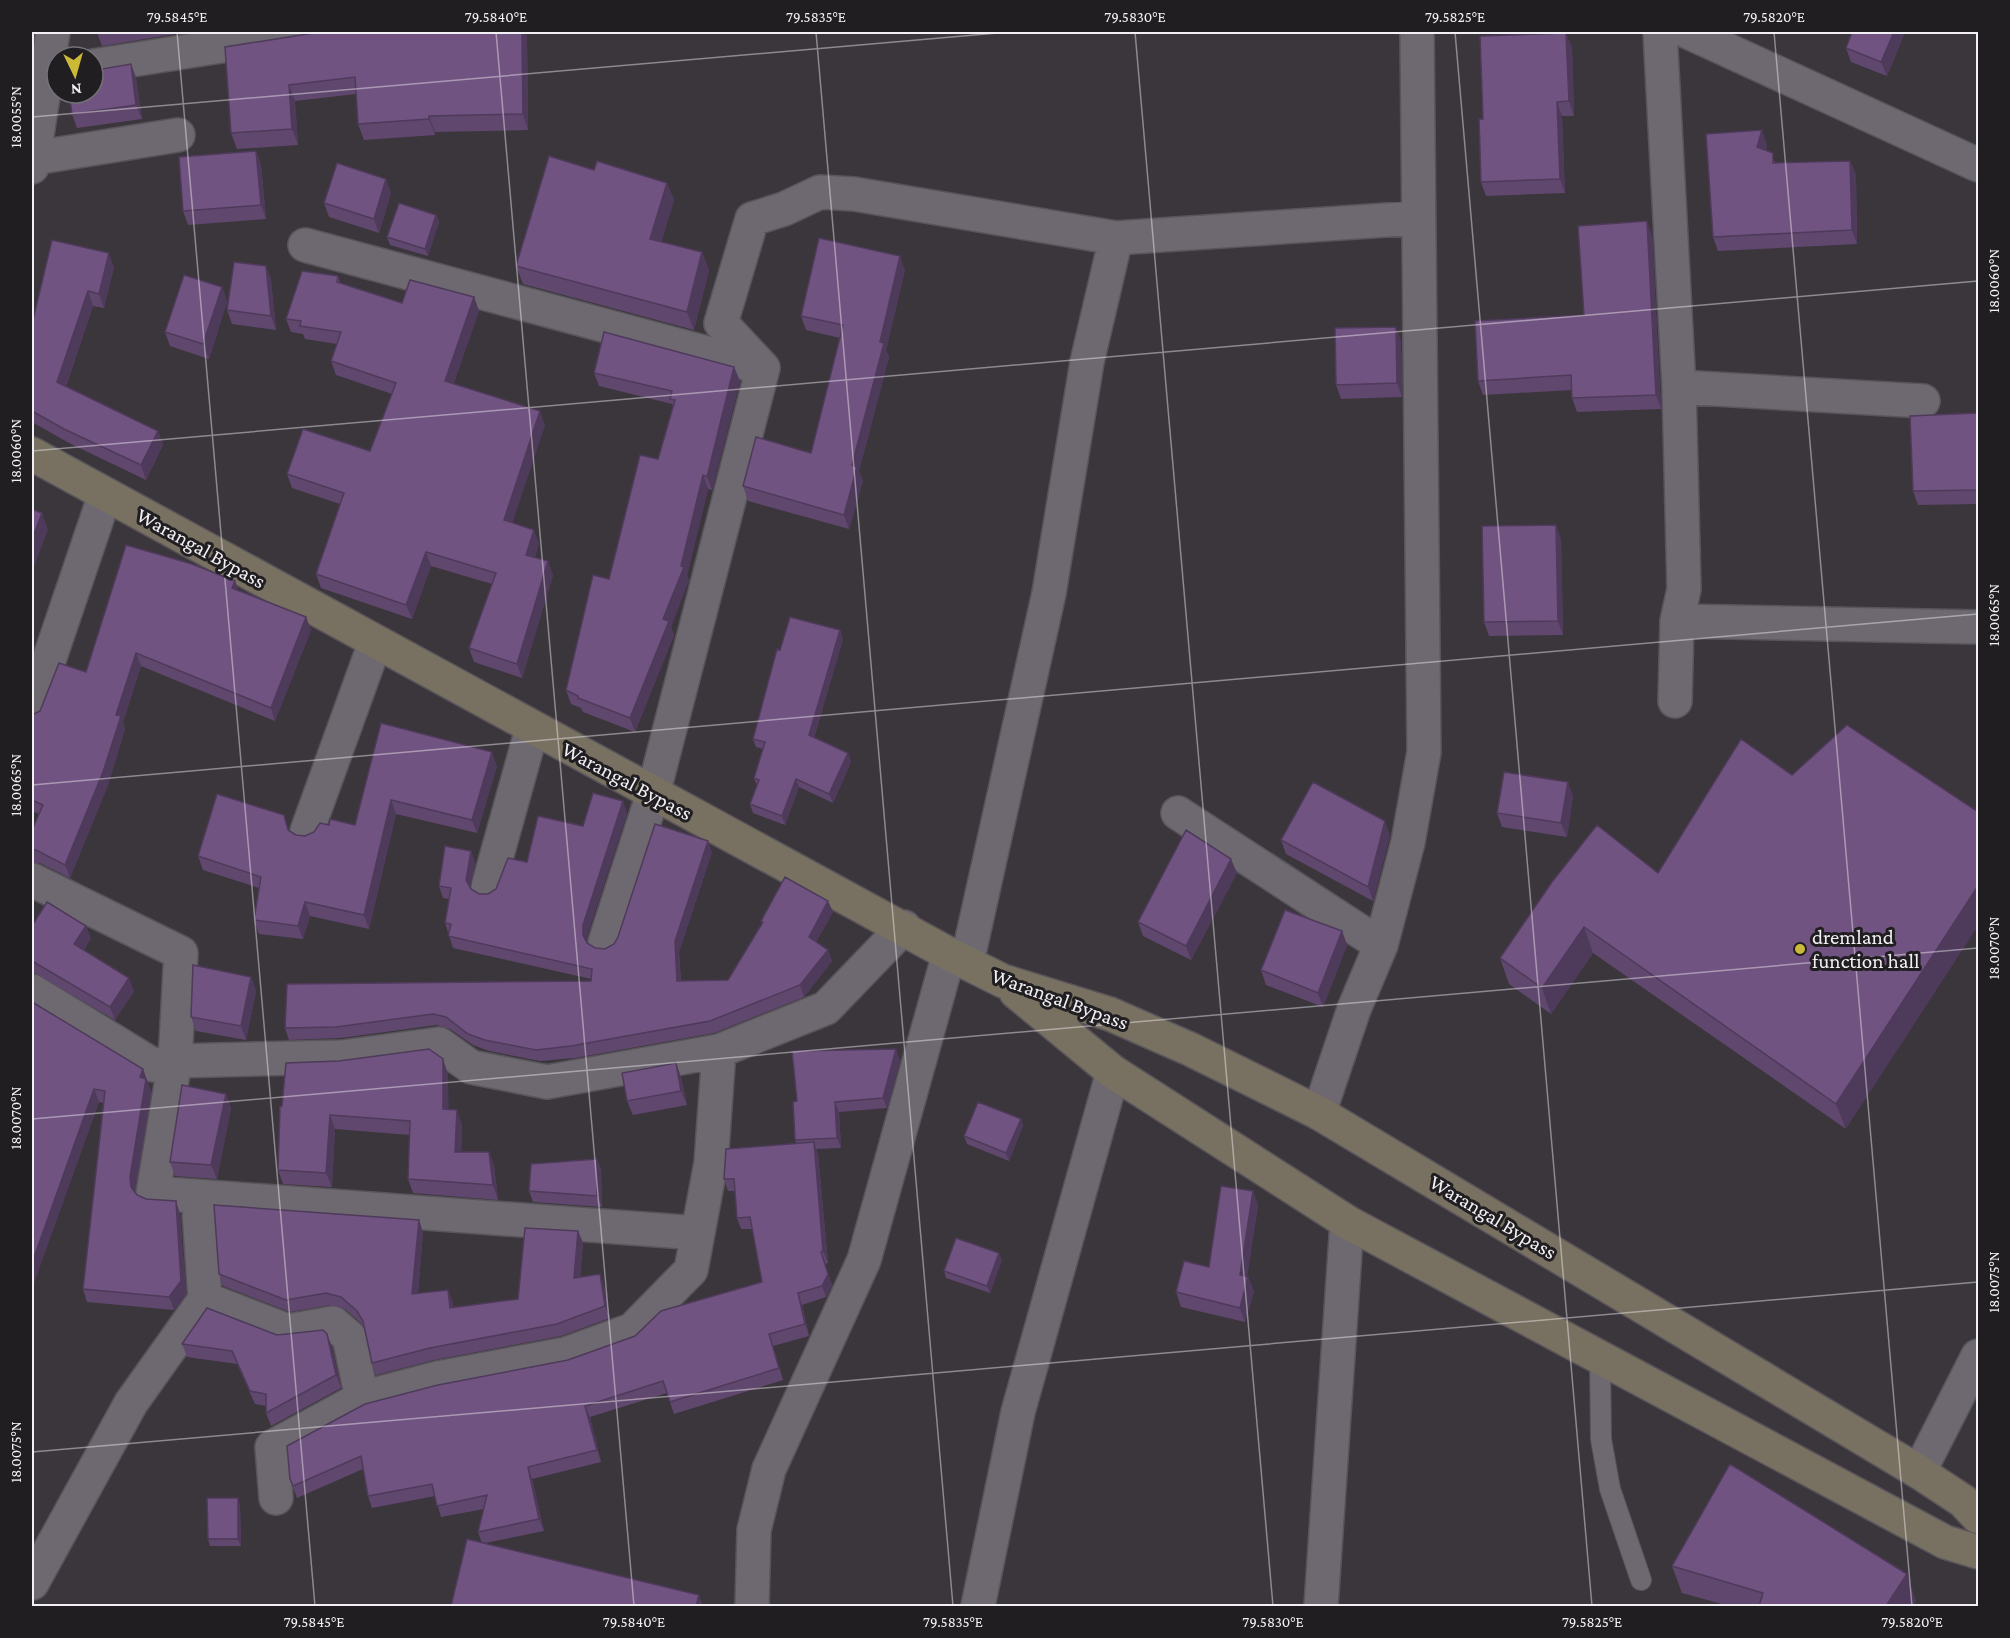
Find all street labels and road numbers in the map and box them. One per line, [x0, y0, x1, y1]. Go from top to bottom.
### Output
street label: Warangal Bypass [132, 503, 270, 593]
street label: Warangal Bypass [558, 737, 696, 825]
street label: Warangal Bypass [988, 963, 1132, 1035]
street label: Warangal Bypass [1425, 1170, 1561, 1264]

